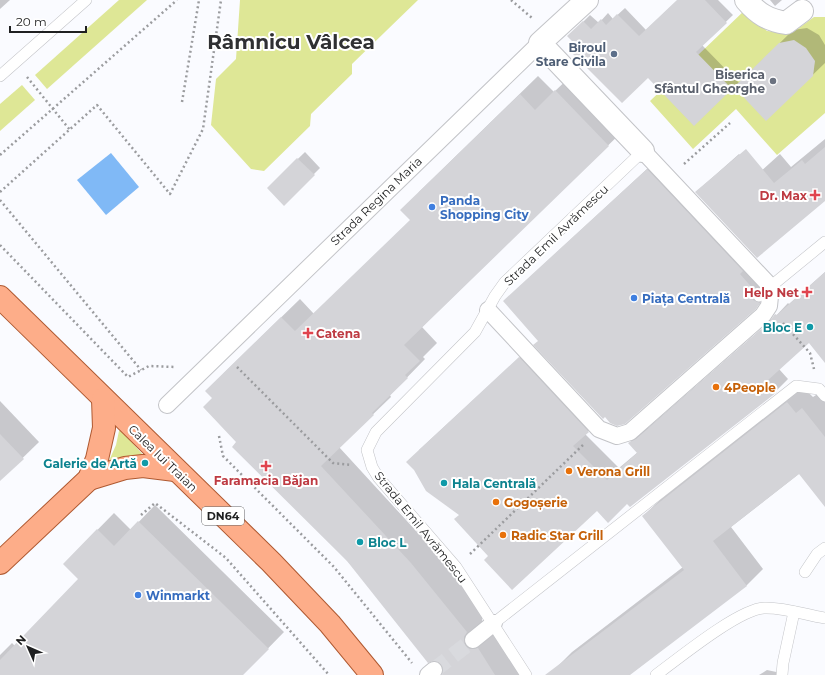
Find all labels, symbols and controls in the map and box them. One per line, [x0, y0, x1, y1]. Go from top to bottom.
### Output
scale bar [10, 8, 86, 34]
text: 20 m [16, 14, 47, 29]
district label: Râmnicu Vâlcea [207, 30, 375, 54]
place label: Biroul Stare Civila [536, 40, 606, 69]
marker: Biroul Stare Civila [609, 49, 619, 59]
place label: Biserica Sfântul Gheorghe [654, 67, 765, 96]
marker: Biserica Sfântul Gheorghe [768, 76, 778, 86]
street label: Strada Regina Maria [327, 153, 425, 249]
street label: Strada Emil Avrămescu [501, 181, 611, 289]
place label: Dr. Max [759, 188, 808, 203]
marker: Dr. Max [810, 190, 820, 200]
place label: Panda Shopping City [440, 193, 529, 222]
marker: Panda Shopping City [427, 202, 437, 212]
place label: Help Net [744, 285, 800, 300]
marker: Help Net [802, 287, 812, 297]
place label: Piața Centrală [642, 291, 730, 306]
marker: Piața Centrală [629, 293, 639, 303]
place label: Bloc E [763, 320, 802, 335]
marker: Bloc E [805, 322, 815, 332]
place label: Catena [316, 326, 360, 341]
marker: Catena [303, 328, 313, 338]
place label: 4People [724, 380, 776, 395]
marker: 4People [711, 382, 721, 392]
street label: Calea lui Traian [125, 421, 201, 495]
place label: Galerie de Artă [43, 456, 137, 471]
marker: Galerie de Artă [140, 458, 150, 468]
marker: Faramacia Băjan [261, 461, 271, 471]
place label: Verona Grill [576, 464, 650, 479]
marker: Verona Grill [564, 466, 574, 476]
street label: Strada Emil Avrămescu [371, 468, 471, 586]
place label: Faramacia Băjan [214, 473, 318, 488]
place label: Hala Centrală [452, 476, 536, 491]
marker: Hala Centrală [439, 478, 449, 488]
place label: Gogoșerie [504, 495, 568, 510]
marker: Gogoșerie [491, 497, 501, 507]
road number: DN64 [202, 507, 244, 525]
place label: Radic Star Grill [511, 528, 603, 543]
marker: Radic Star Grill [498, 530, 508, 540]
place label: Bloc L [368, 535, 407, 550]
marker: Bloc L [355, 537, 365, 547]
place label: Winmarkt [146, 588, 211, 603]
marker: Winmarkt [133, 590, 143, 600]
north arrow [8, 627, 48, 667]
text: N [13, 632, 29, 648]

